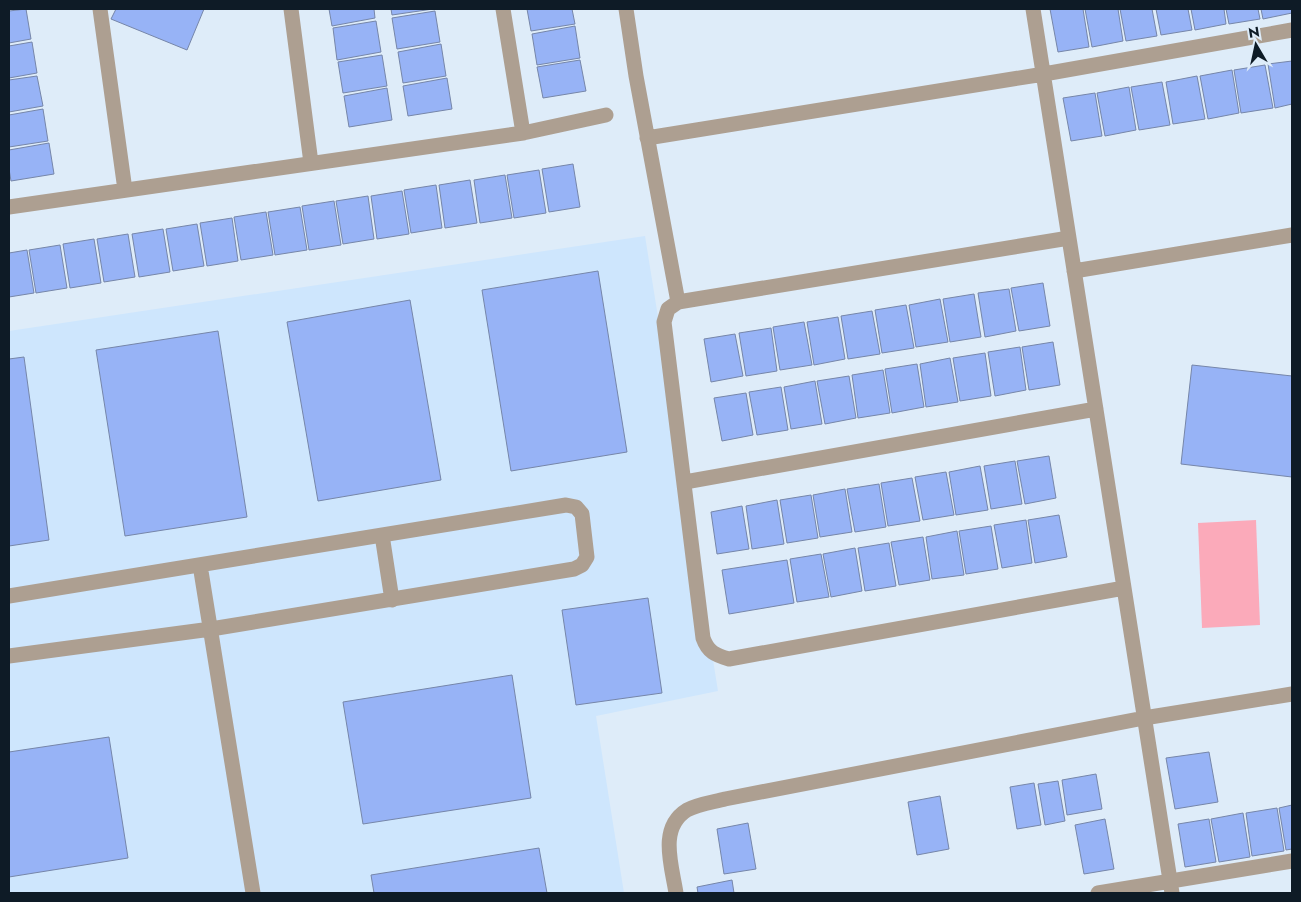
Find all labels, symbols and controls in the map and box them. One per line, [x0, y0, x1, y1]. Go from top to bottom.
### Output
north arrow [1231, 20, 1281, 70]
text: N [1247, 21, 1261, 43]

